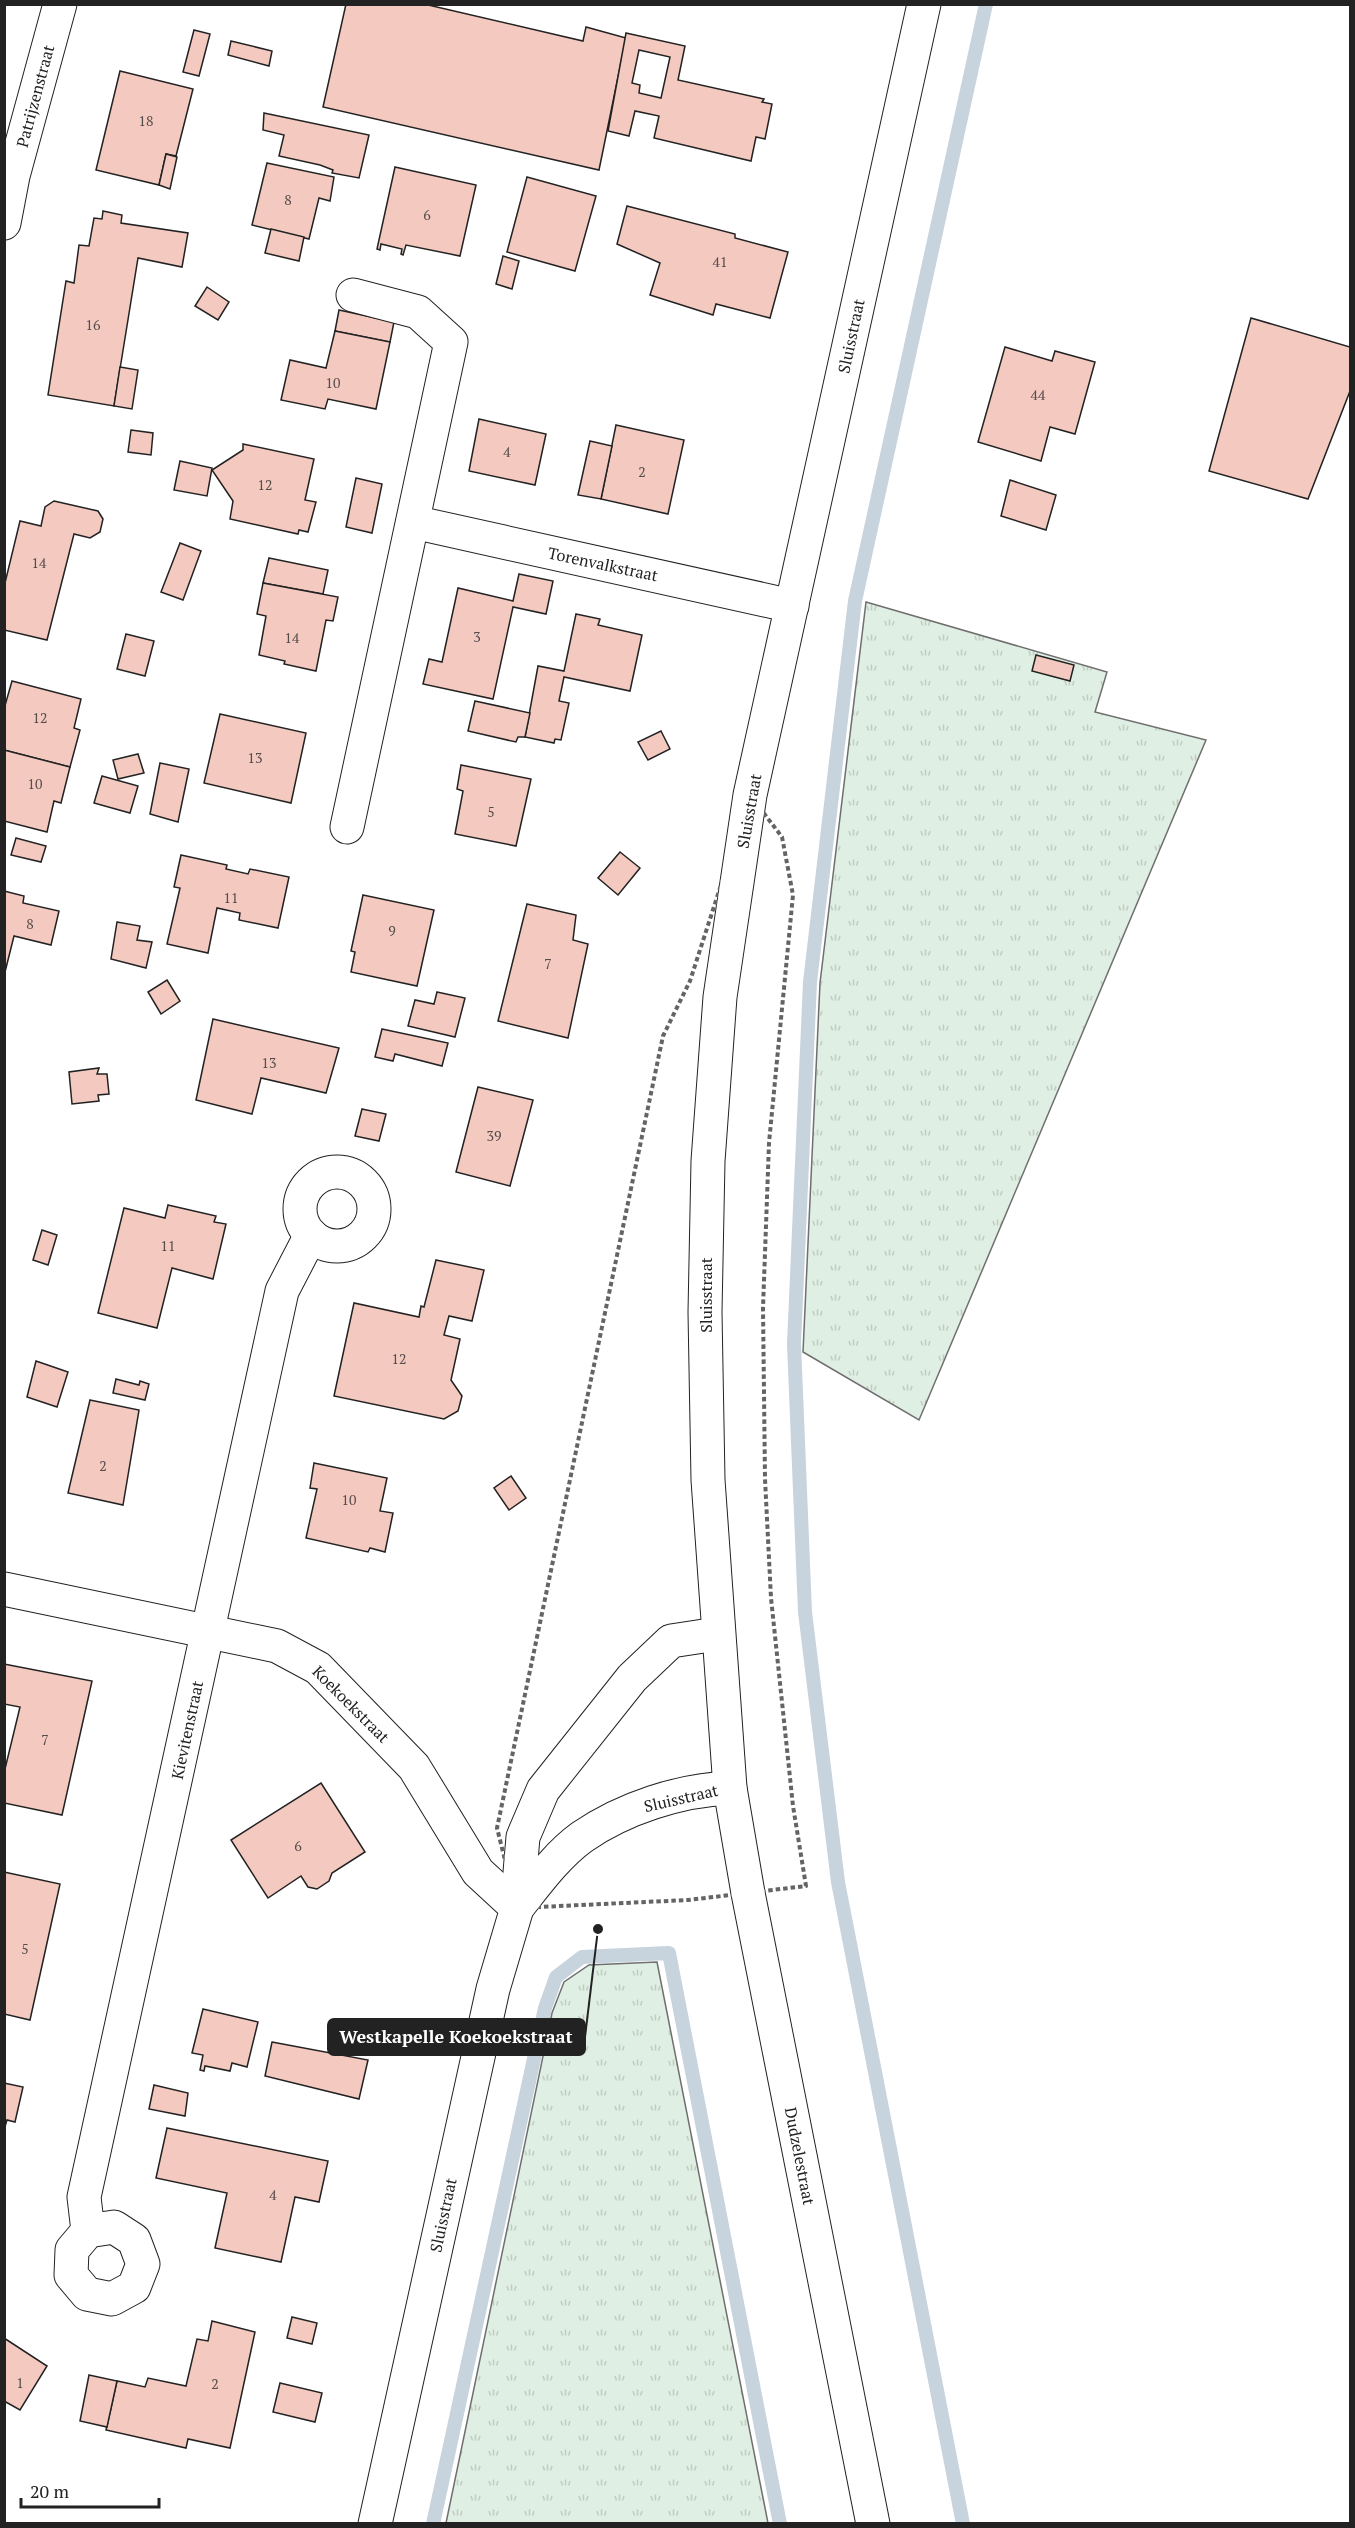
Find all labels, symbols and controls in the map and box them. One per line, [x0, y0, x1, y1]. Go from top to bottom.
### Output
street label: Patrijzenstraat [11, 42, 59, 150]
house number: 18 [139, 111, 153, 130]
house number: 8 [284, 190, 292, 209]
house number: 6 [423, 205, 431, 224]
house number: 41 [713, 252, 727, 271]
street label: Sluisstraat [832, 297, 870, 375]
house number: 16 [86, 315, 101, 334]
house number: 10 [326, 373, 340, 392]
house number: 44 [1031, 385, 1046, 404]
house number: 4 [503, 442, 511, 461]
house number: 2 [638, 462, 646, 481]
house number: 12 [258, 475, 272, 494]
street label: Torenvalkstraat [546, 542, 660, 586]
house number: 14 [32, 553, 47, 572]
house number: 3 [473, 627, 481, 646]
house number: 14 [285, 628, 300, 647]
house number: 12 [33, 708, 47, 727]
house number: 13 [248, 748, 262, 767]
street label: Sluisstraat [732, 772, 766, 850]
house number: 10 [28, 774, 42, 793]
house number: 5 [487, 802, 495, 821]
house number: 11 [224, 888, 238, 907]
house number: 8 [26, 914, 34, 933]
house number: 9 [388, 921, 396, 940]
house number: 7 [544, 954, 552, 973]
house number: 13 [262, 1053, 276, 1072]
house number: 39 [487, 1126, 501, 1145]
house number: 11 [161, 1236, 175, 1255]
street label: Sluisstraat [695, 1257, 717, 1333]
house number: 12 [392, 1349, 406, 1368]
house number: 2 [99, 1456, 107, 1475]
house number: 10 [342, 1490, 356, 1509]
street label: Koekoekstraat [308, 1661, 394, 1747]
street label: Kievitenstraat [166, 1679, 208, 1781]
house number: 7 [41, 1730, 49, 1749]
street label: Sluisstraat [642, 1779, 720, 1817]
house number: 6 [294, 1836, 302, 1855]
house number: 5 [21, 1939, 29, 1958]
callout: Westkapelle Koekoekstraat [328, 2019, 585, 2055]
text: Westkapelle Koekoekstraat [339, 2024, 573, 2048]
street label: Dudzelestraat [780, 2105, 820, 2207]
street label: Sluisstraat [424, 2176, 462, 2254]
house number: 4 [269, 2185, 277, 2204]
house number: 1 [16, 2373, 24, 2392]
house number: 2 [211, 2374, 219, 2393]
scale bar [21, 2471, 159, 2509]
text: 20 m [30, 2479, 70, 2503]

